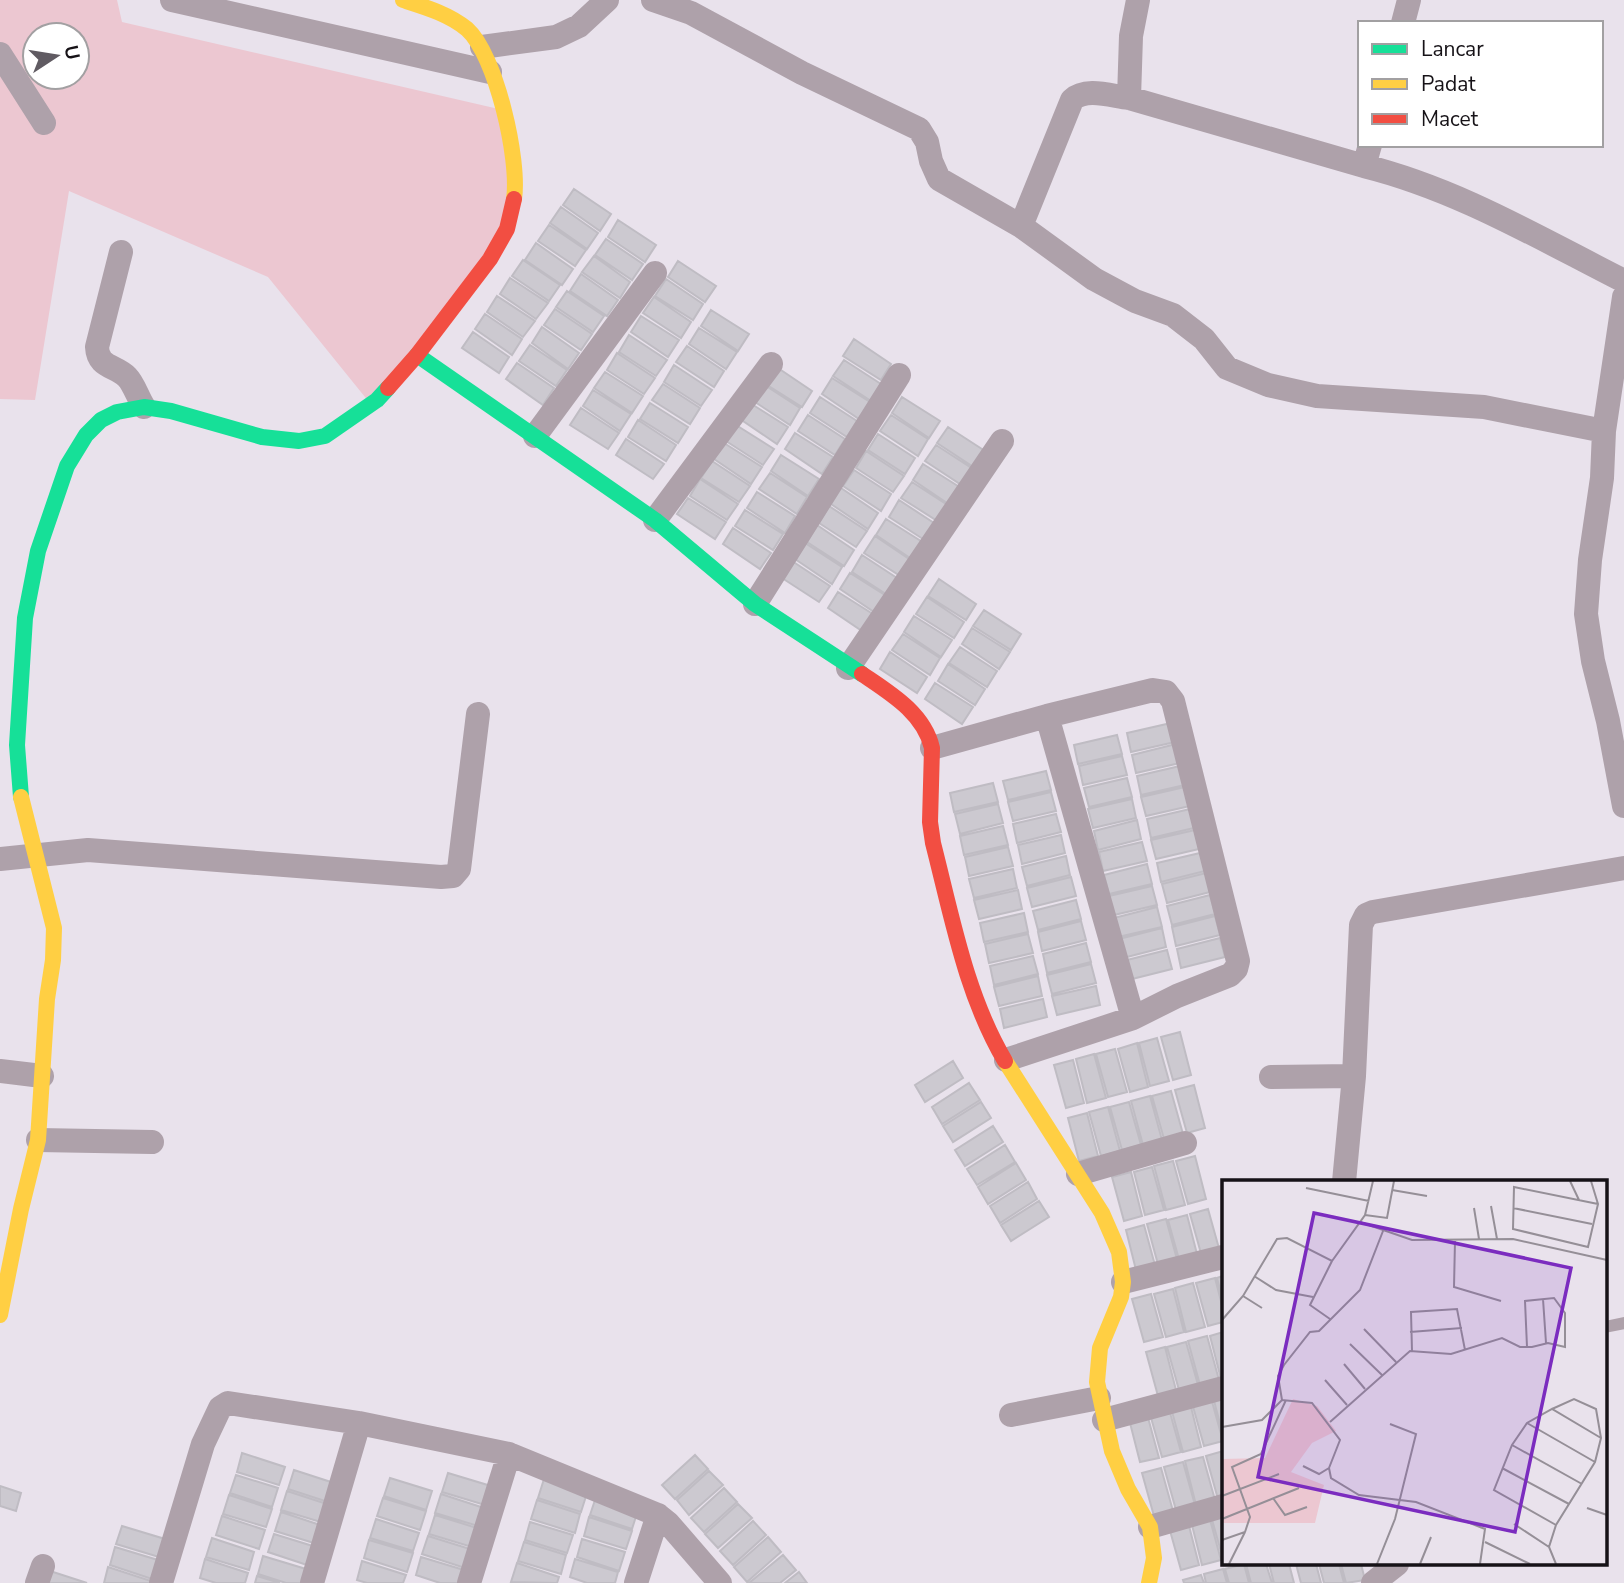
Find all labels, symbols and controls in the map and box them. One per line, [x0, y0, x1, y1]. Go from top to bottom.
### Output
north arrow [21, 21, 91, 91]
legend [1358, 21, 1603, 147]
text: Lancar [1421, 35, 1484, 63]
text: U [57, 43, 86, 62]
text: Padat [1421, 70, 1476, 98]
text: Macet [1421, 105, 1479, 133]
inset map [1222, 1180, 1606, 1566]

